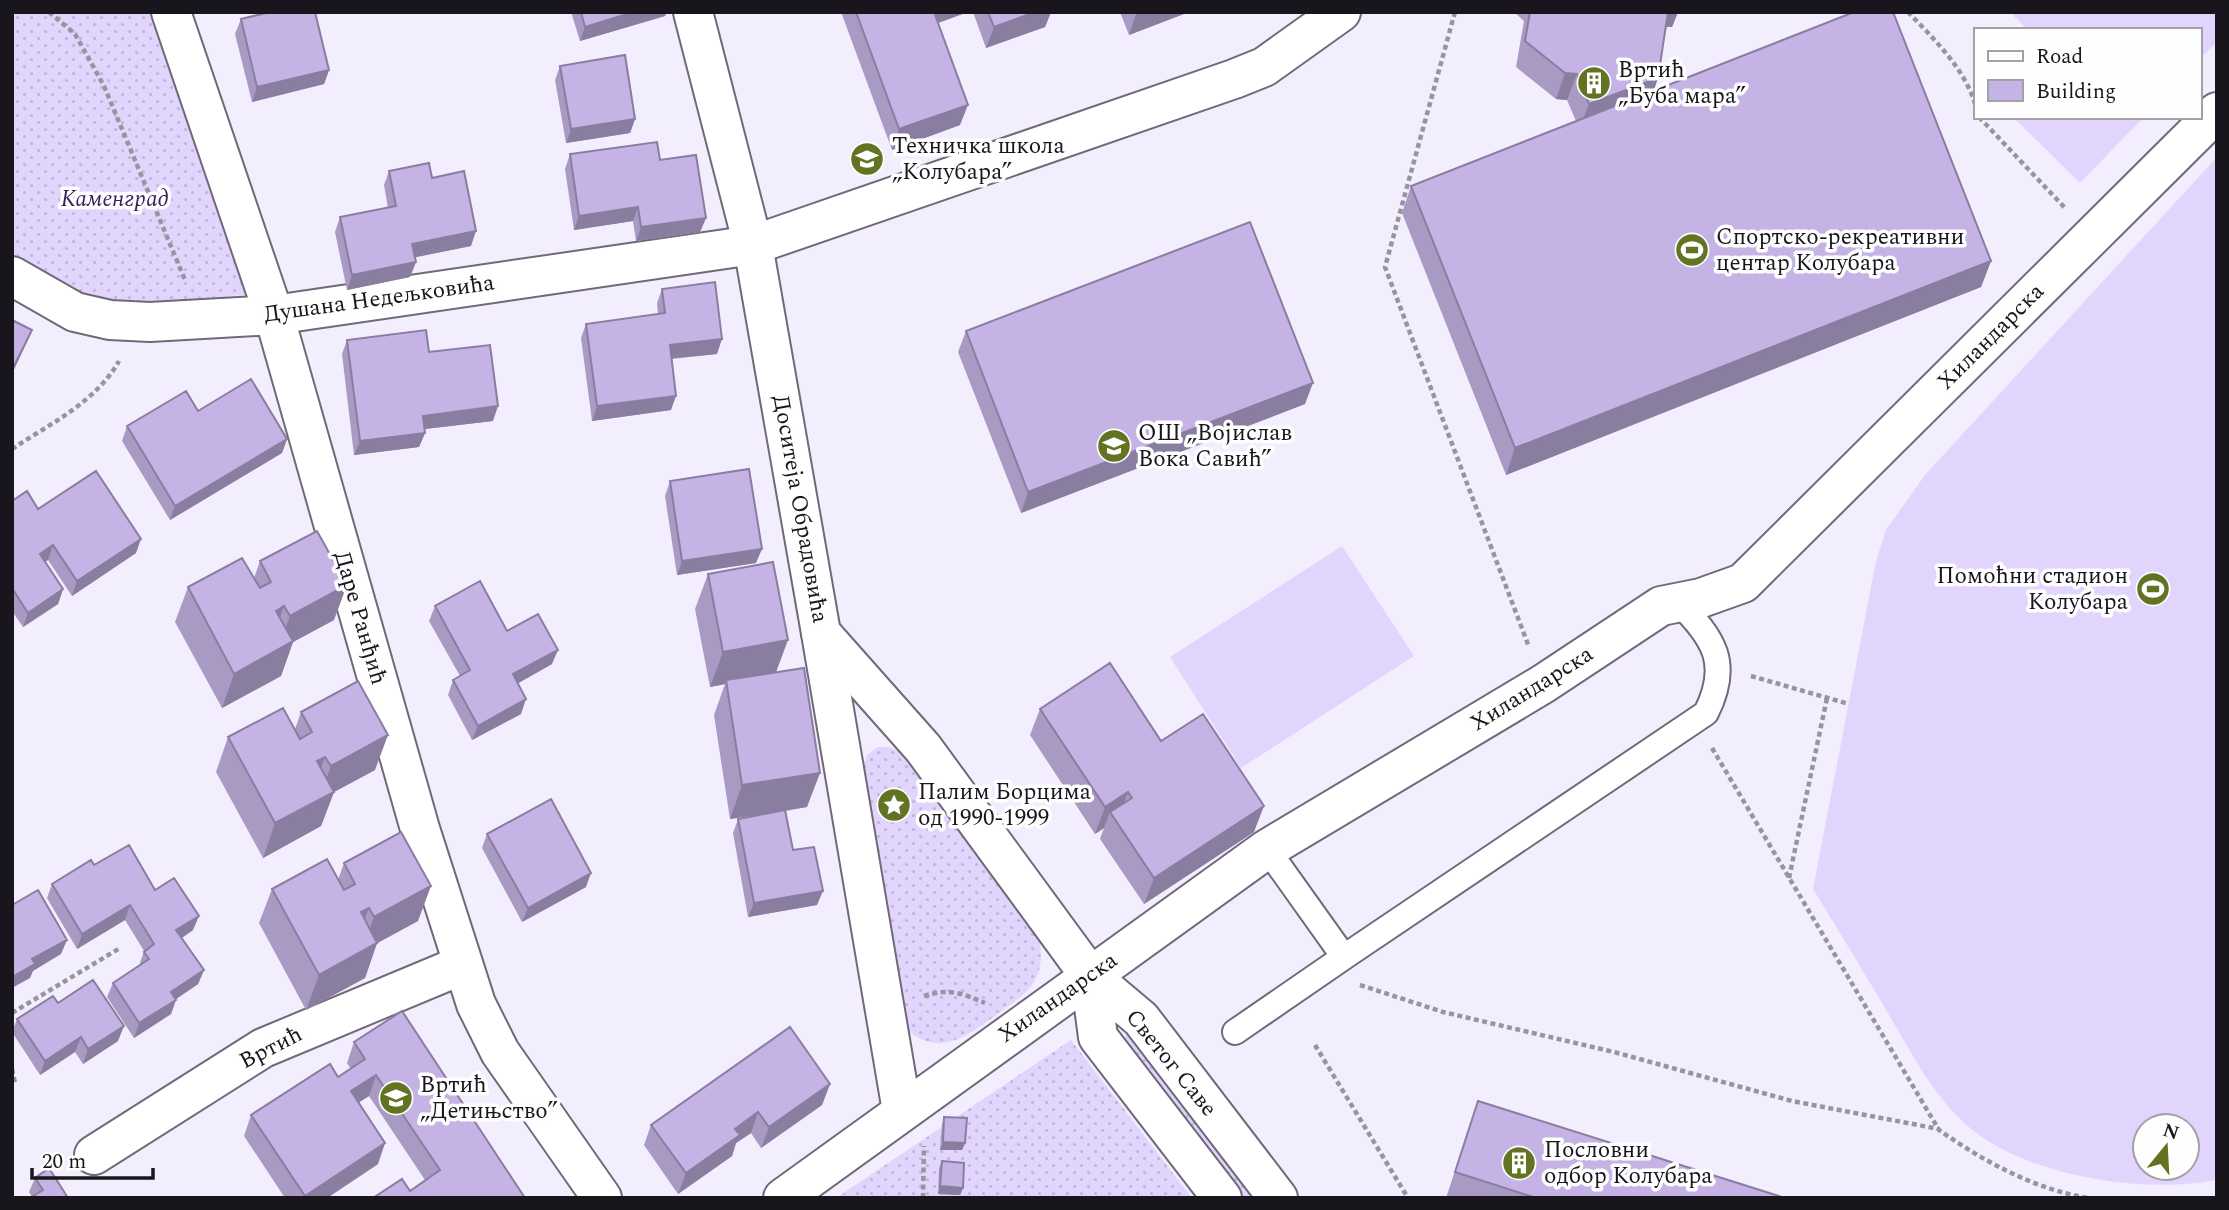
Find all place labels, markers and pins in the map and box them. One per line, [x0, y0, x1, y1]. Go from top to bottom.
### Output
place label: Вртић „Буба мара” [1618, 53, 1746, 114]
building icon: Вртић „Буба мара” [1575, 64, 1613, 102]
place label: Техничка школа „Колубара” [892, 129, 1065, 190]
school or university icon: Техничка школа „Колубара” [848, 140, 886, 178]
place label: Спортско-рекреативни центар Колубара [1716, 220, 1964, 281]
sports icon: Спортско-рекреативни центар Колубара [1673, 231, 1711, 269]
place label: ОШ „Војислав Вока Савић” [1138, 416, 1292, 477]
school or university icon: ОШ „Војислав Вока Савић” [1095, 427, 1133, 465]
place label: Помоћни стадион Колубара [1937, 559, 2128, 620]
sports icon: Помоћни стадион Колубара [2134, 570, 2172, 608]
place label: Палим Борцима од 1990-1999 [918, 775, 1091, 836]
place icon: Палим Борцима од 1990-1999 [875, 786, 913, 824]
place label: Вртић „Детињство” [420, 1068, 558, 1129]
school or university icon: Вртић „Детињство” [377, 1079, 415, 1117]
place label: Пословни одбор Колубара [1544, 1133, 1713, 1194]
building icon: Пословни одбор Колубара [1500, 1144, 1538, 1182]

